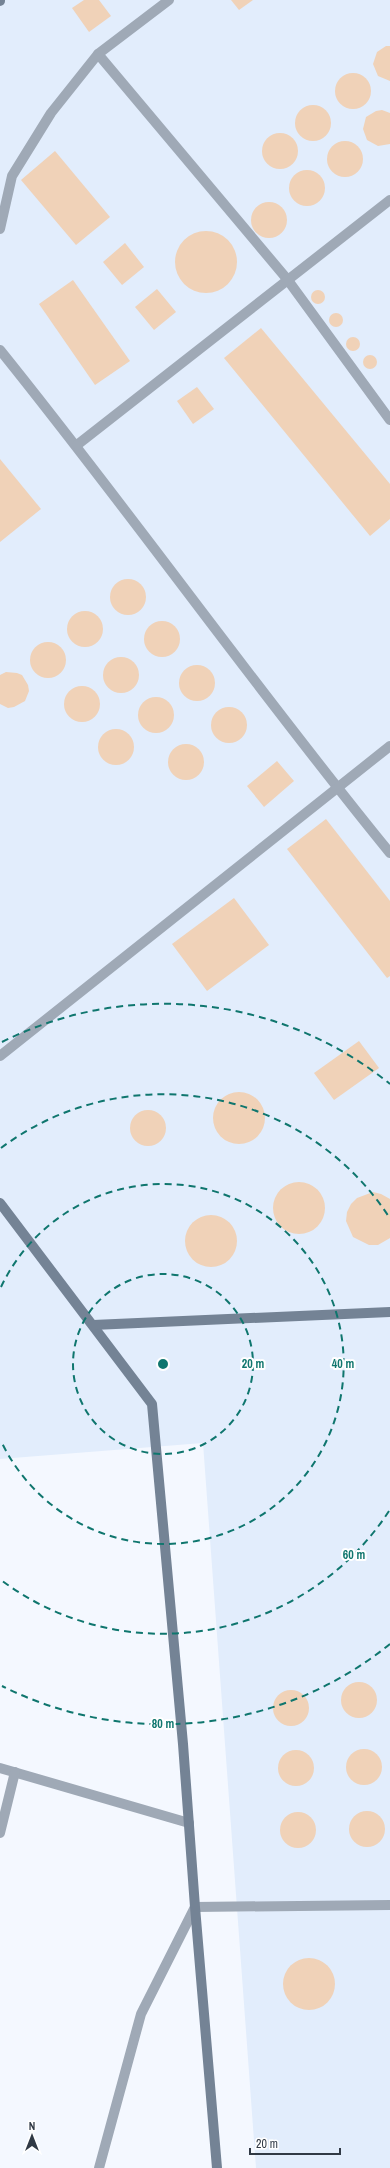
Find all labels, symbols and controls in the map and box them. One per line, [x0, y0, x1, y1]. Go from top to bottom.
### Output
text: 20 m [242, 1356, 264, 1372]
text: 40 m [332, 1356, 354, 1372]
centre of rings [156, 1357, 170, 1371]
text: 60 m [343, 1547, 365, 1563]
text: 80 m [152, 1716, 174, 1732]
north arrow [12, 2116, 52, 2156]
text: N [29, 2119, 35, 2133]
scale bar [250, 2130, 340, 2156]
text: 20 m [256, 2136, 278, 2152]

